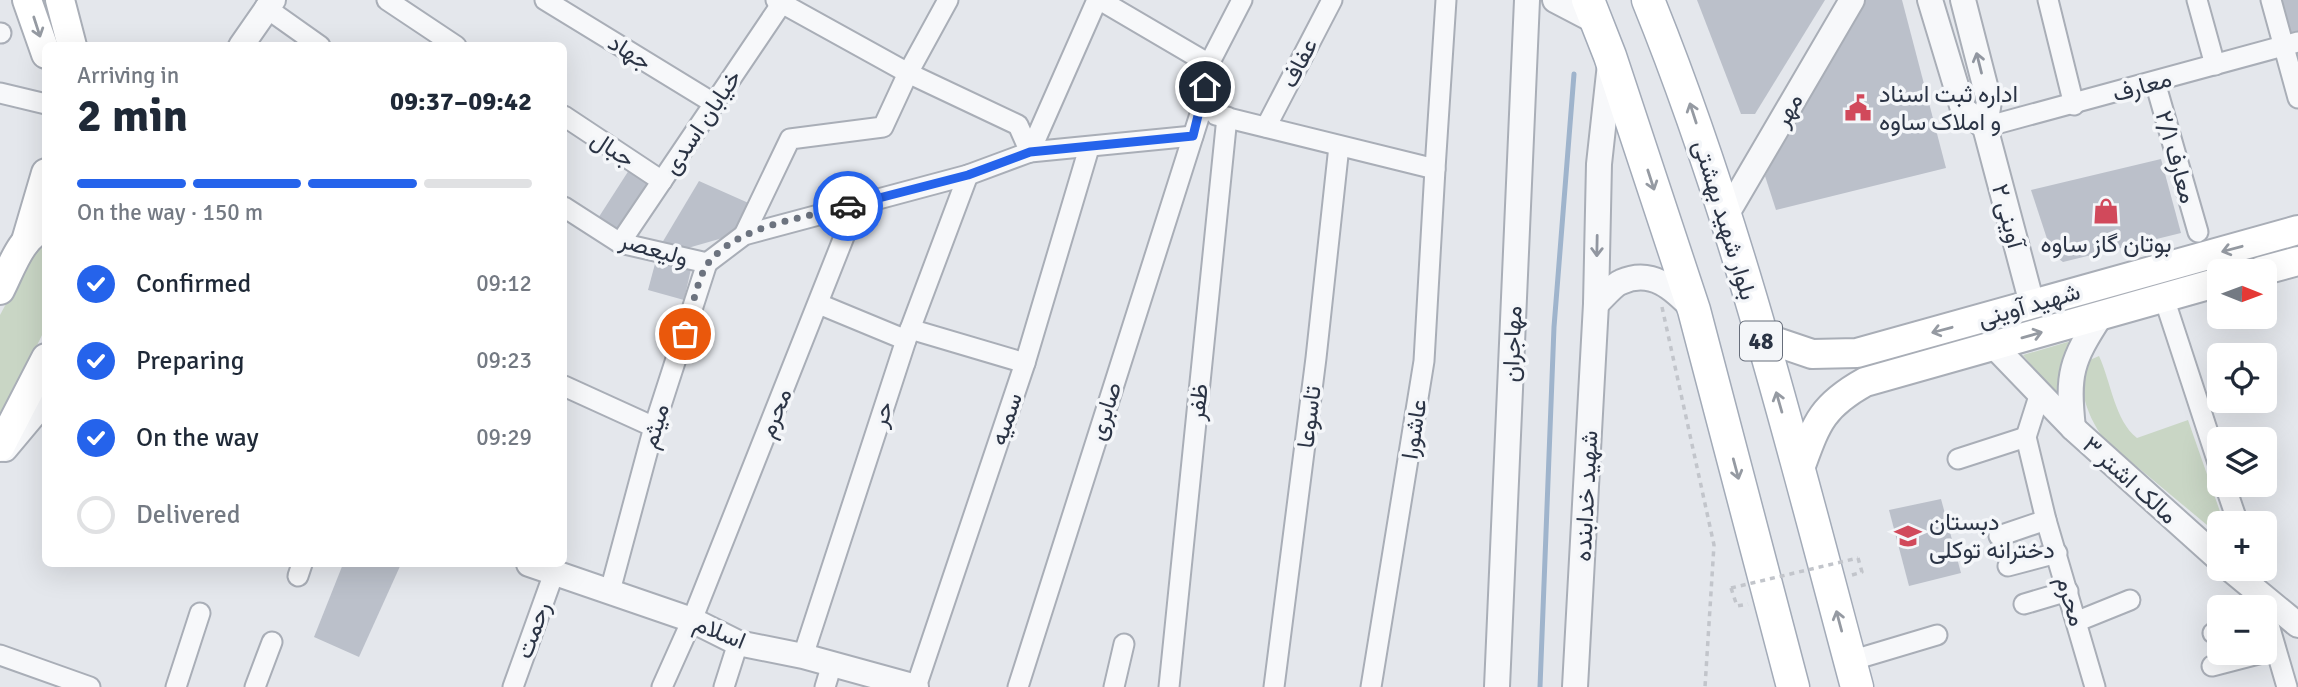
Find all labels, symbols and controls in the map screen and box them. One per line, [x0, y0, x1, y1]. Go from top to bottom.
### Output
one-way arrow [31, 16, 44, 38]
street label: جهاد [603, 27, 657, 77]
street label: عفاف [1274, 33, 1324, 93]
one-way arrow [1972, 52, 1985, 75]
pin [1175, 57, 1235, 117]
text: Arriving in [77, 61, 179, 90]
street label: معارف [2109, 63, 2175, 109]
street label: خیابان اسدی [656, 64, 748, 180]
icon: home [1186, 68, 1224, 106]
place label: اداره ثبت اسناد و املاک ساوه [1879, 79, 2018, 137]
text: 09:37–09:42 [390, 86, 532, 118]
text: 2 min [77, 88, 188, 144]
street label: مهر [1766, 88, 1809, 133]
public building icon: اداره ثبت اسناد و املاک ساوه [1843, 93, 1873, 123]
one-way arrow [1686, 103, 1698, 125]
street label: معارف ۲/۱ [2148, 107, 2204, 207]
street label: جبال [586, 124, 640, 174]
street label: بلوار شهید بهشتی [1686, 136, 1764, 304]
one-way arrow [1645, 169, 1658, 191]
courier [813, 171, 883, 241]
street label: ۲ آوینی [1985, 181, 2032, 254]
icon: car [829, 187, 867, 225]
shop icon: بوتان گاز ساوه [2091, 196, 2121, 226]
text: On the way · 150 m [77, 198, 263, 227]
street label: ولیعصر [615, 225, 692, 273]
place label: بوتان گاز ساوه [2041, 229, 2171, 259]
one-way arrow [1591, 235, 1604, 258]
one-way arrow [2221, 243, 2243, 256]
north arrow [2207, 259, 2277, 329]
map controls [2207, 259, 2277, 665]
icon: check [77, 265, 115, 303]
text: Confirmed [136, 268, 251, 300]
text: 09:12 [476, 269, 532, 298]
street label: شهید آوینی [1974, 276, 2084, 334]
pin [655, 304, 715, 364]
street label: مهاجران [1496, 305, 1528, 383]
icon: bag [666, 315, 704, 353]
road number: 48 [1740, 322, 1782, 360]
one-way arrow [1932, 324, 1954, 337]
one-way arrow [2020, 327, 2042, 340]
icon: check [77, 342, 115, 380]
button: locate [2207, 343, 2277, 413]
text: Preparing [136, 345, 244, 377]
text: 09:23 [476, 346, 532, 375]
street label: صابری [1082, 378, 1128, 444]
street label: ظفر [1181, 382, 1215, 423]
street label: محرم [752, 384, 799, 443]
street label: تاسوعا [1290, 384, 1328, 450]
street label: سمیه [983, 389, 1029, 449]
one-way arrow [1771, 391, 1784, 413]
street label: حر [864, 397, 900, 432]
street label: عاشورا [1394, 397, 1434, 461]
street label: میثم [634, 400, 677, 452]
icon: check [77, 419, 115, 457]
text: On the way [136, 422, 259, 454]
text: 09:29 [476, 423, 532, 452]
button: layers [2207, 427, 2277, 497]
street label: شهید خدابنده [1568, 430, 1604, 562]
street label: مالک اشتر ۳ [2076, 430, 2184, 530]
one-way arrow [1730, 458, 1743, 480]
text: Delivered [136, 499, 241, 531]
place label: دبستان دخترانه توکلی [1929, 507, 2055, 565]
button: + [2207, 511, 2277, 581]
school or university icon: دبستان دخترانه توکلی [1893, 521, 1923, 551]
street label: محرم [2048, 572, 2093, 630]
button: − [2207, 595, 2277, 665]
street label: رحمت [509, 597, 557, 663]
street label: اسلام [689, 608, 750, 657]
one-way arrow [1832, 610, 1845, 633]

